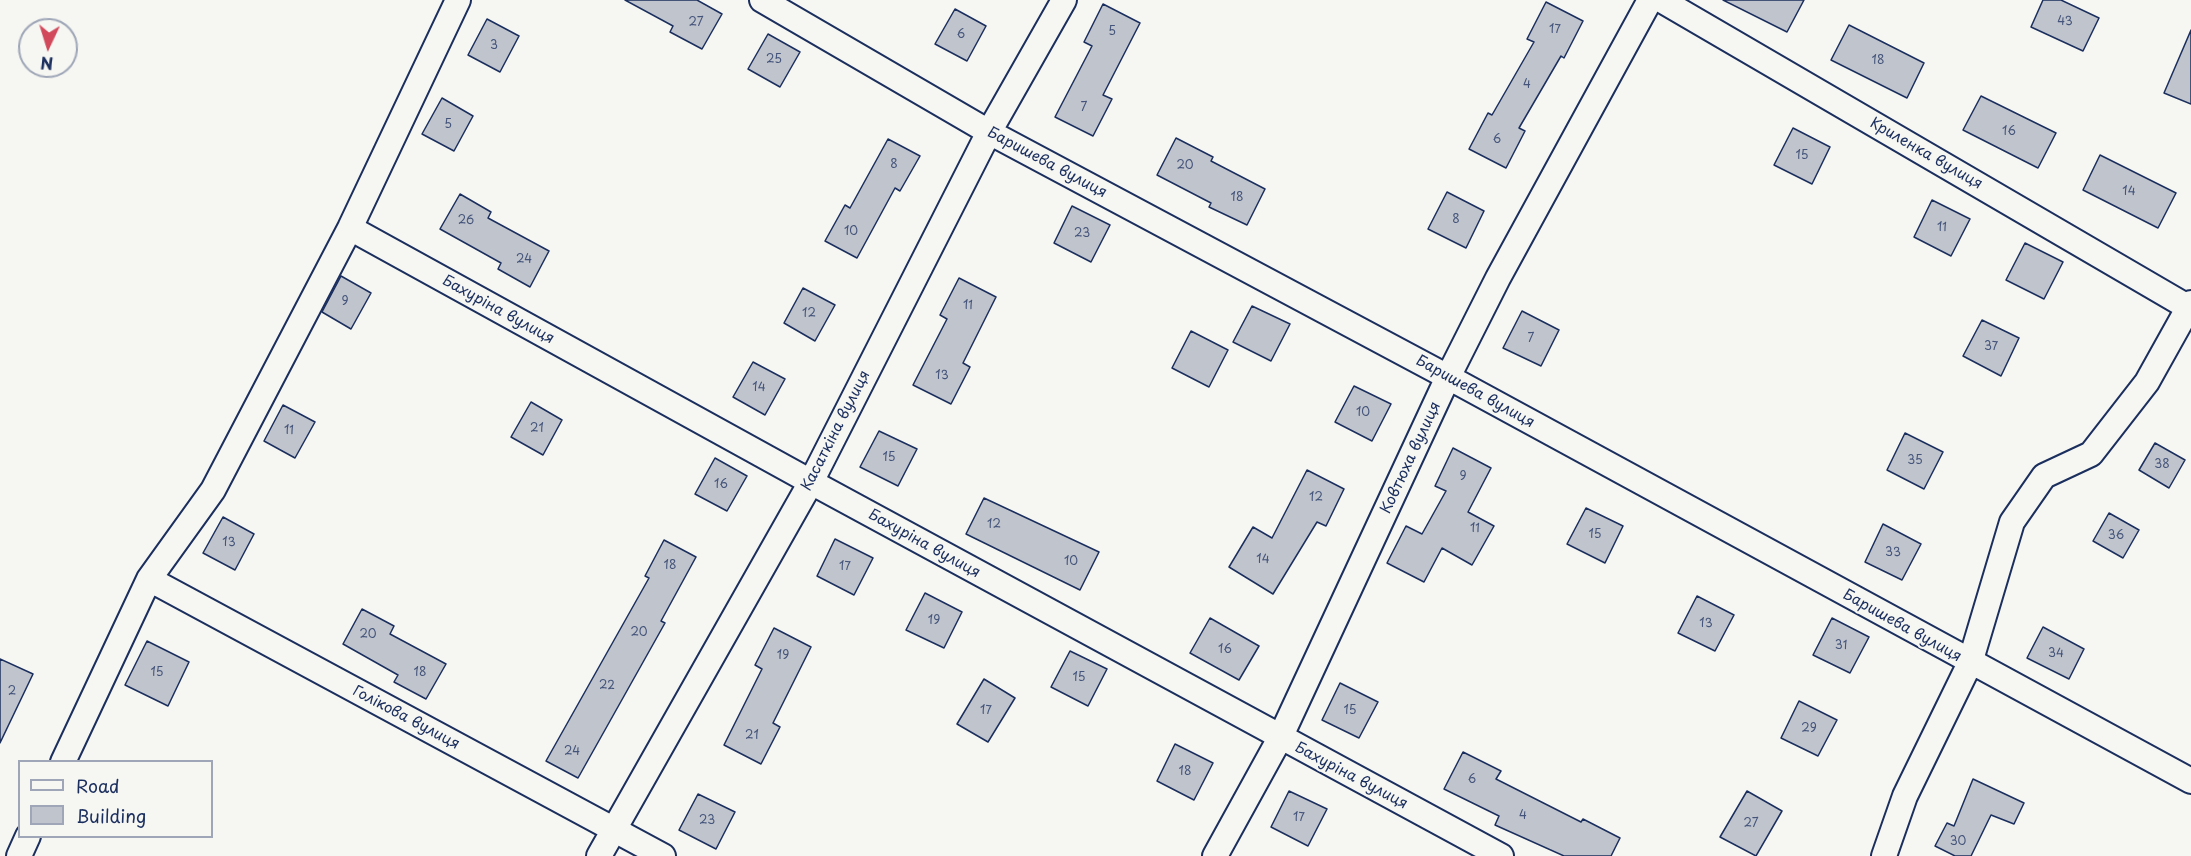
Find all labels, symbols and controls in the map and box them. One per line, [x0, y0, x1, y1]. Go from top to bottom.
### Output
house number: 43 [2057, 15, 2073, 29]
house number: 27 [689, 16, 703, 30]
north arrow [18, 18, 78, 78]
house number: 17 [1549, 23, 1561, 37]
house number: 5 [1108, 25, 1116, 39]
house number: 6 [957, 28, 965, 42]
house number: 3 [490, 39, 498, 53]
text: N [40, 52, 54, 76]
house number: 25 [766, 53, 782, 67]
house number: 18 [1872, 54, 1884, 68]
house number: 4 [1523, 78, 1531, 92]
house number: 7 [1081, 101, 1087, 115]
street label: Криленка вулиця [1866, 114, 1986, 194]
house number: 5 [444, 118, 452, 132]
street label: Баришева вулиця [984, 124, 1110, 202]
house number: 16 [2002, 125, 2016, 139]
house number: 6 [1493, 133, 1501, 147]
house number: 15 [1795, 149, 1809, 163]
house number: 8 [890, 158, 898, 172]
house number: 20 [1176, 159, 1194, 173]
house number: 14 [2122, 185, 2136, 199]
house number: 18 [1231, 191, 1243, 205]
house number: 8 [1452, 213, 1460, 227]
house number: 26 [458, 214, 474, 228]
house number: 11 [1937, 221, 1947, 235]
house number: 10 [844, 225, 858, 239]
house number: 23 [1074, 227, 1090, 241]
house number: 24 [516, 253, 532, 267]
street label: Бахуріна вулиця [439, 272, 557, 348]
house number: 9 [341, 295, 349, 309]
house number: 11 [963, 299, 973, 313]
house number: 12 [802, 307, 816, 321]
house number: 7 [1528, 332, 1534, 346]
house number: 37 [1984, 340, 1998, 354]
street label: Баришева вулиця [1413, 352, 1537, 432]
street label: Касаткіна вулиця [798, 368, 874, 494]
house number: 13 [935, 369, 949, 383]
house number: 14 [752, 381, 766, 395]
street label: Ковтюха вулиця [1377, 399, 1445, 517]
house number: 10 [1356, 406, 1370, 420]
house number: 21 [530, 422, 544, 436]
house number: 11 [284, 424, 294, 438]
house number: 15 [882, 451, 896, 465]
house number: 35 [1907, 454, 1923, 468]
house number: 38 [2154, 458, 2170, 472]
house number: 9 [1459, 470, 1467, 484]
house number: 16 [714, 478, 728, 492]
house number: 12 [1309, 491, 1323, 505]
street label: Бахуріна вулиця [865, 506, 983, 582]
house number: 12 [987, 518, 1001, 532]
house number: 11 [1470, 522, 1480, 536]
house number: 15 [1588, 528, 1602, 542]
house number: 36 [2108, 529, 2124, 543]
house number: 13 [222, 536, 236, 550]
house number: 33 [1885, 546, 1901, 560]
house number: 14 [1256, 553, 1270, 567]
house number: 10 [1064, 555, 1078, 569]
house number: 18 [664, 559, 676, 573]
house number: 17 [839, 560, 851, 574]
street label: Баришева вулиця [1840, 586, 1964, 666]
house number: 19 [928, 614, 940, 628]
house number: 13 [1699, 617, 1713, 631]
house number: 20 [630, 626, 648, 640]
house number: 20 [359, 628, 377, 642]
house number: 31 [1835, 639, 1847, 653]
house number: 16 [1218, 643, 1232, 657]
house number: 34 [2048, 647, 2064, 661]
house number: 19 [777, 649, 789, 663]
house number: 15 [150, 666, 164, 680]
house number: 18 [414, 666, 426, 680]
house number: 15 [1072, 671, 1086, 685]
house number: 22 [599, 679, 615, 693]
street label: Голікова вулиця [350, 682, 462, 754]
house number: 2 [8, 685, 16, 699]
house number: 17 [980, 704, 992, 718]
house number: 15 [1343, 704, 1357, 718]
house number: 29 [1801, 722, 1817, 736]
house number: 21 [745, 729, 759, 743]
street label: Бахуріна вулиця [1291, 739, 1411, 813]
house number: 24 [564, 745, 580, 759]
legend [18, 760, 213, 838]
house number: 18 [1179, 765, 1191, 779]
text: Road [76, 772, 120, 799]
house number: 6 [1468, 773, 1476, 787]
text: Building [76, 802, 146, 829]
house number: 4 [1519, 809, 1527, 823]
house number: 17 [1293, 811, 1305, 825]
house number: 23 [699, 814, 715, 828]
house number: 27 [1744, 817, 1758, 831]
house number: 30 [1950, 835, 1966, 849]

